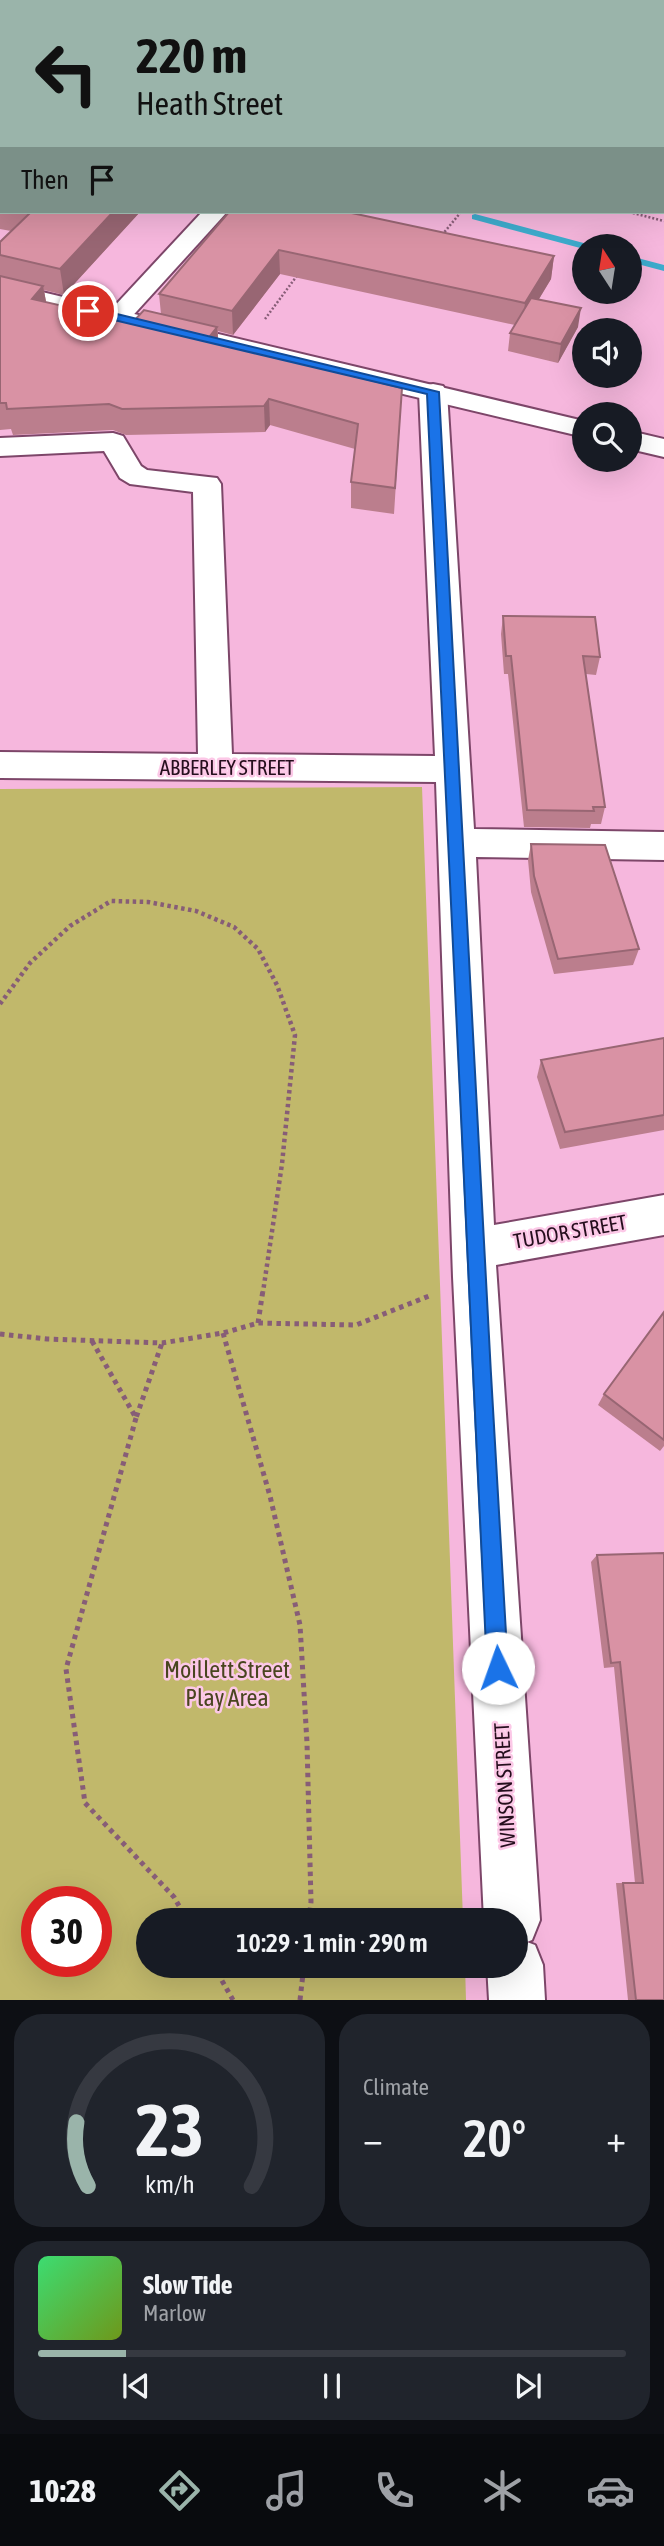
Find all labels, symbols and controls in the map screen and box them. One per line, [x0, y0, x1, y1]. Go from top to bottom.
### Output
text: 220 m [136, 27, 247, 83]
icon: left [21, 28, 112, 119]
text: Heath Street [136, 85, 283, 122]
icon: arrive [83, 161, 121, 199]
text: Then [21, 165, 69, 195]
north arrow [572, 234, 642, 304]
map controls [572, 234, 642, 472]
pin [58, 281, 118, 341]
icon: arrive [69, 292, 107, 330]
button: sound [572, 318, 642, 388]
button: search [572, 402, 642, 472]
street label: ABBERLEY STREET [160, 755, 294, 779]
street label: TUDOR STREET [511, 1209, 628, 1253]
position arrow [461, 1631, 535, 1705]
park label: Moillett Street Play Area [164, 1656, 290, 1711]
street label: WINSON STREET [489, 1722, 519, 1848]
speed limit sign: 30 [21, 1886, 112, 1977]
text: 10:29 · 1 min · 290 m [236, 1928, 428, 1958]
text: Climate [363, 2074, 429, 2100]
text: 23 [135, 2089, 204, 2172]
text: 20° [463, 2108, 526, 2168]
text: − [363, 2117, 383, 2160]
text: + [606, 2117, 626, 2160]
text: km/h [145, 2170, 194, 2198]
text: Slow Tide [143, 2270, 233, 2300]
text: Marlow [143, 2300, 206, 2326]
icon: previous [117, 2367, 155, 2405]
icon: pause [313, 2367, 351, 2405]
icon: next [509, 2367, 547, 2405]
icon: directions [155, 2466, 204, 2515]
icon: music [262, 2466, 311, 2515]
icon: phone [370, 2466, 419, 2515]
icon: climate [478, 2466, 527, 2515]
icon: car [586, 2466, 635, 2515]
text: 10:28 [29, 2472, 96, 2509]

